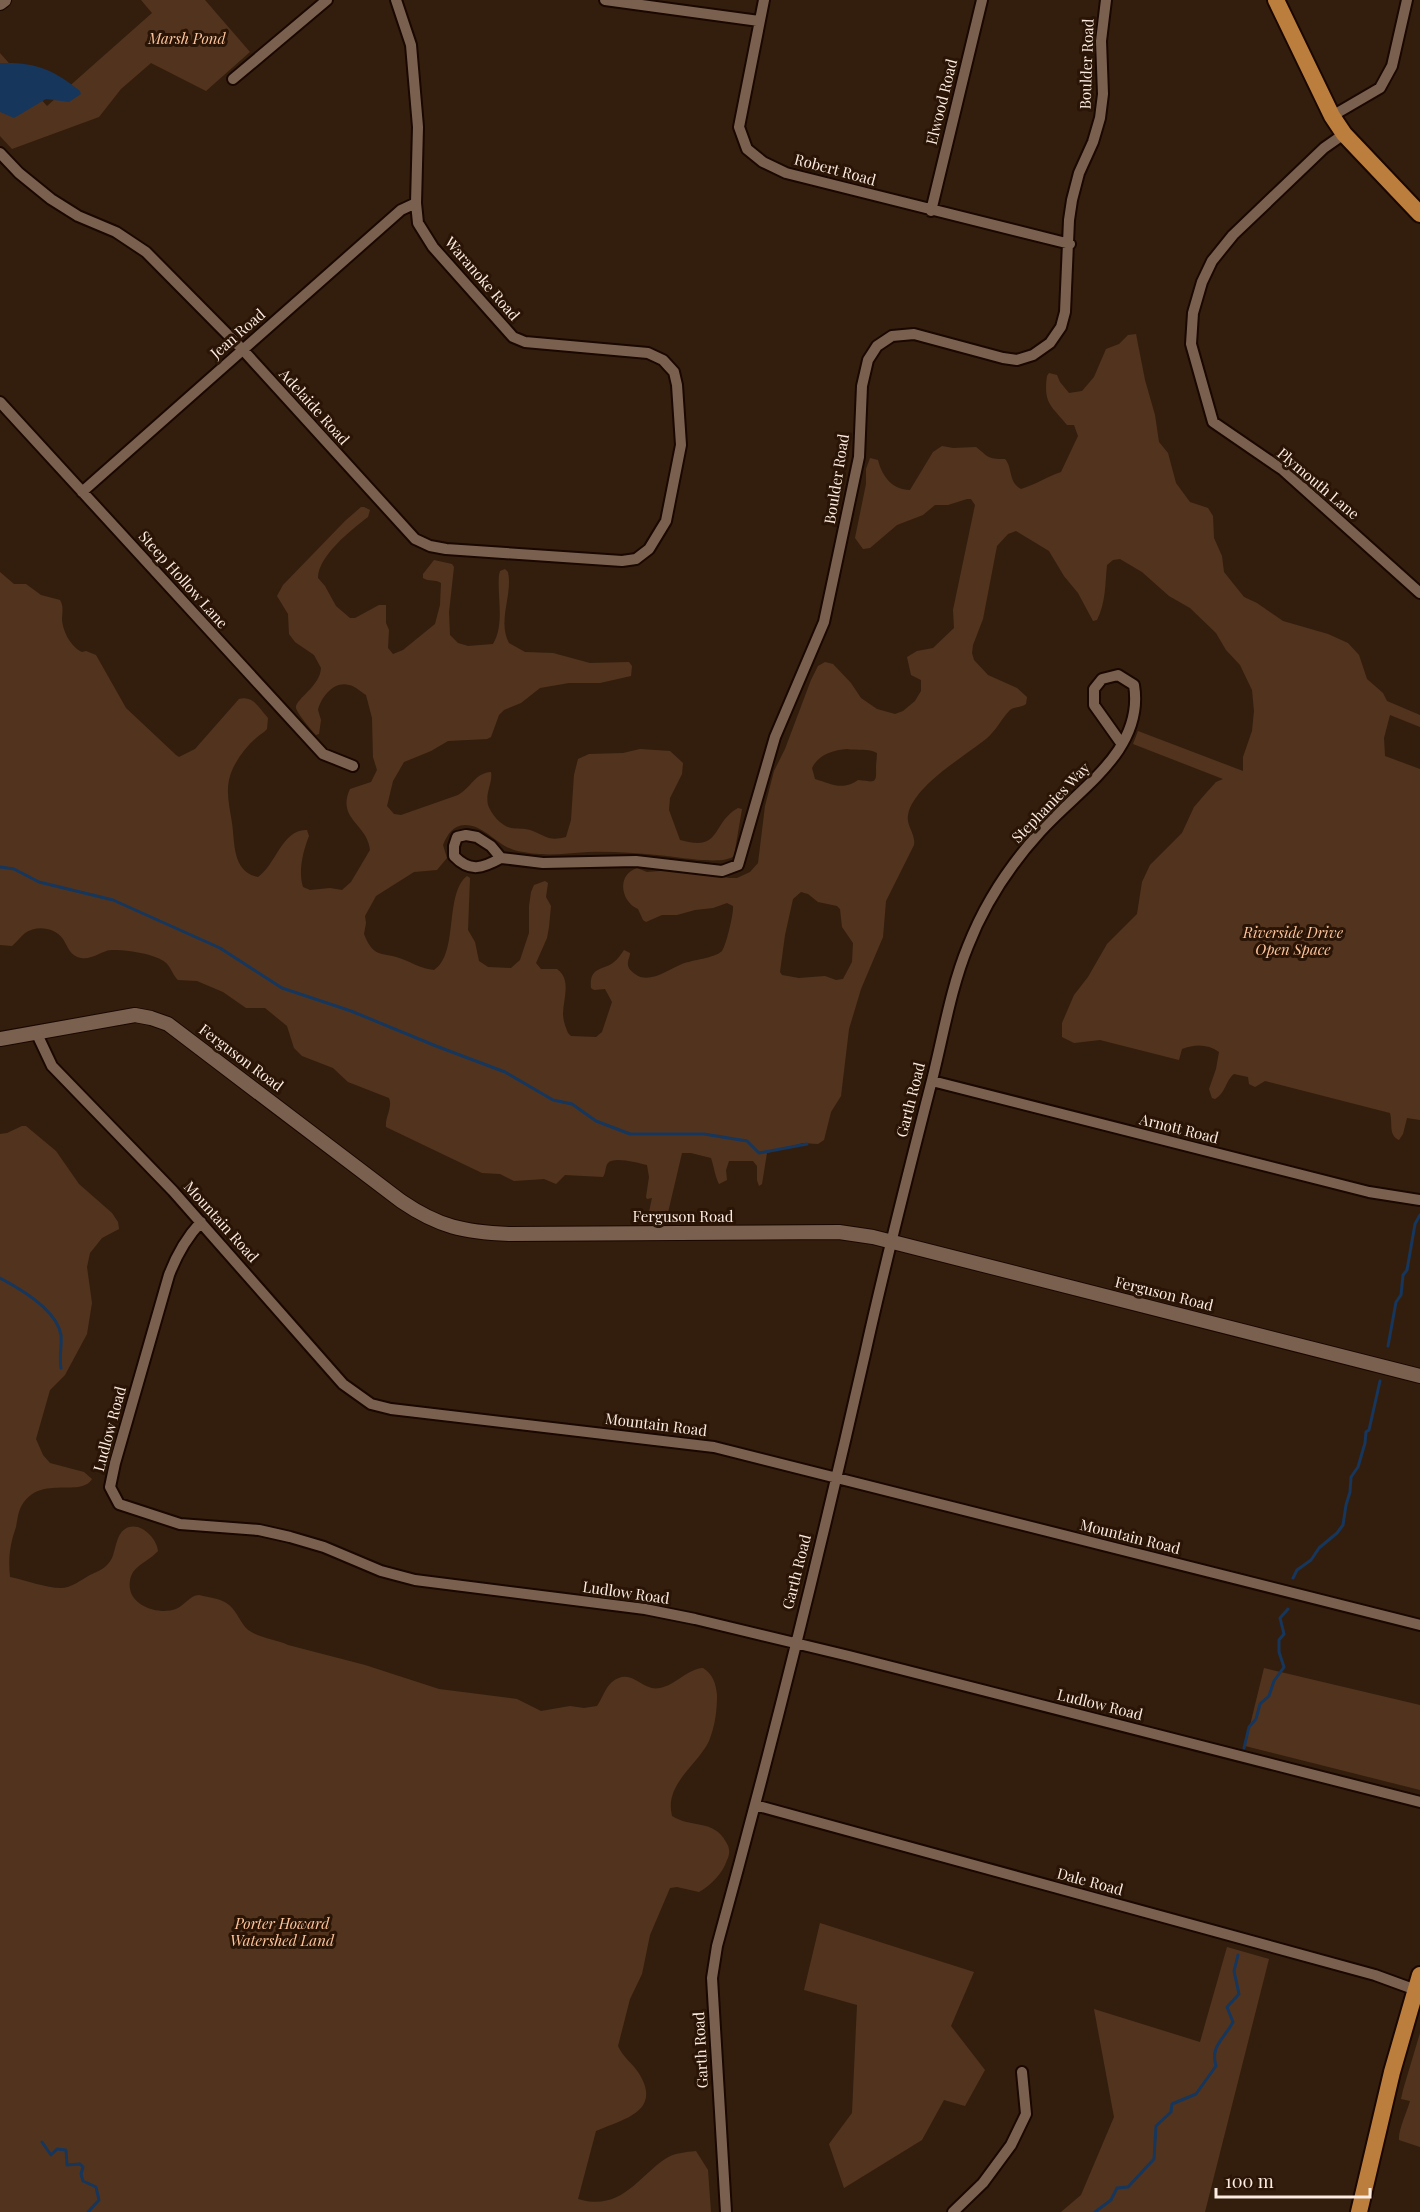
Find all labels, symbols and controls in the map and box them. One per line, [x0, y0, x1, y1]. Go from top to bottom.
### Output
street label: Boulder Road [1074, 18, 1098, 110]
park label: Marsh Pond [147, 28, 226, 48]
street label: Elwood Road [921, 56, 961, 147]
street label: Robert Road [792, 149, 878, 190]
street label: Waranoke Road [440, 232, 525, 325]
street label: Jean Road [205, 304, 269, 363]
street label: Adelaide Road [274, 363, 355, 449]
street label: Boulder Road [819, 432, 853, 525]
street label: Plymouth Lane [1273, 443, 1364, 524]
street label: Steep Hollow Lane [135, 526, 233, 632]
street label: Stephanies Way [1007, 757, 1094, 847]
park label: Riverside Drive Open Space [1242, 922, 1344, 959]
street label: Ferguson Road [195, 1019, 288, 1096]
street label: Garth Road [891, 1060, 929, 1139]
street label: Arnott Road [1137, 1108, 1221, 1148]
street label: Mountain Road [180, 1176, 264, 1266]
street label: Ferguson Road [633, 1206, 734, 1226]
street label: Ferguson Road [1113, 1271, 1216, 1315]
street label: Ludlow Road [88, 1384, 130, 1474]
street label: Mountain Road [604, 1408, 709, 1440]
street label: Mountain Road [1078, 1514, 1183, 1558]
street label: Garth Road [777, 1532, 815, 1611]
street label: Ludlow Road [581, 1576, 671, 1608]
street label: Ludlow Road [1055, 1684, 1145, 1724]
street label: Dale Road [1055, 1863, 1126, 1900]
park label: Porter Howard Watershed Land [230, 1913, 335, 1950]
street label: Garth Road [688, 2011, 712, 2089]
scale bar [1216, 2161, 1370, 2199]
text: 100 m [1225, 2169, 1274, 2193]

